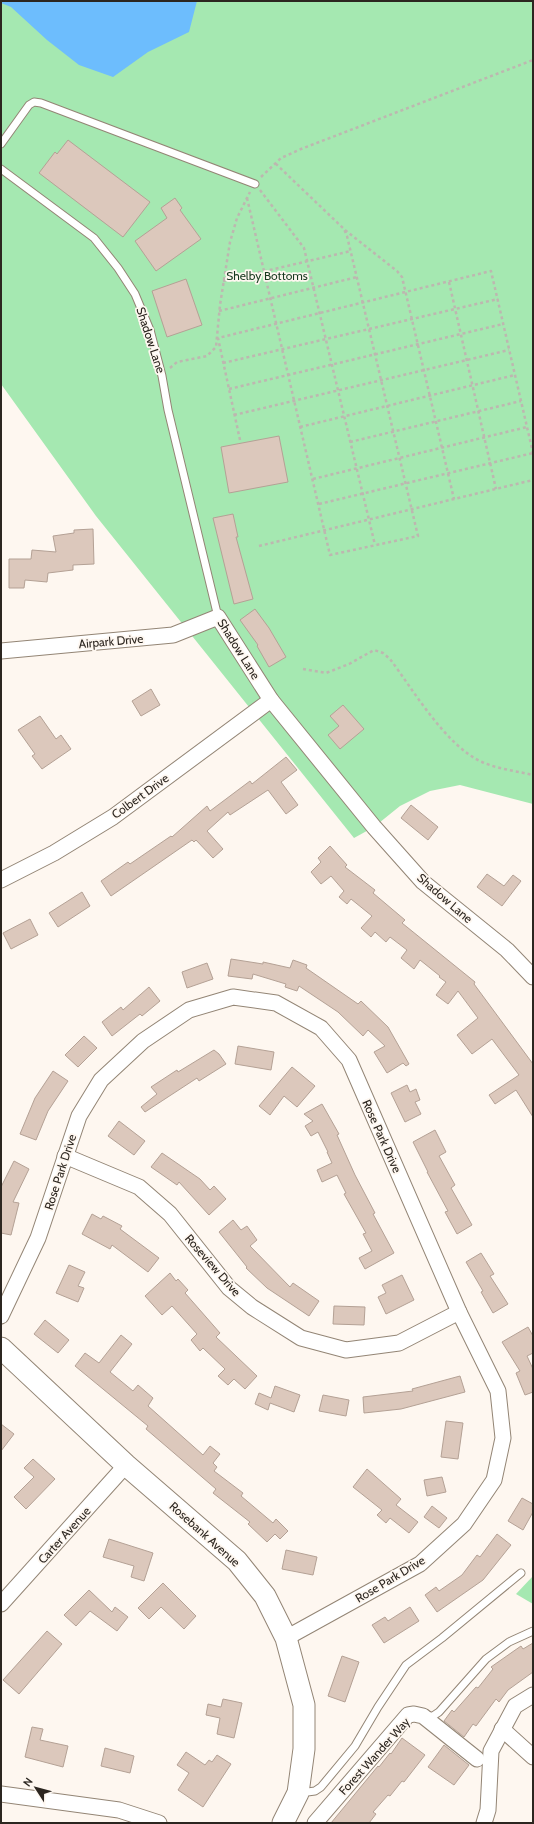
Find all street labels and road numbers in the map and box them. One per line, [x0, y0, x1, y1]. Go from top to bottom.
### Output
street label: Shadow Lane [133, 305, 169, 375]
street label: Shadow Lane [215, 616, 263, 682]
street label: Airpark Drive [78, 631, 144, 651]
street label: Colbert Drive [109, 770, 171, 822]
street label: Shadow Lane [414, 870, 476, 926]
street label: Rose Park Drive [359, 1097, 405, 1175]
street label: Rose Park Drive [41, 1132, 79, 1212]
street label: Roseview Drive [182, 1231, 244, 1299]
street label: Rosebank Avenue [167, 1498, 243, 1570]
street label: Carter Avenue [34, 1503, 94, 1567]
street label: Rose Park Drive [352, 1552, 428, 1606]
street label: Forest Wander Way [335, 1714, 413, 1798]

